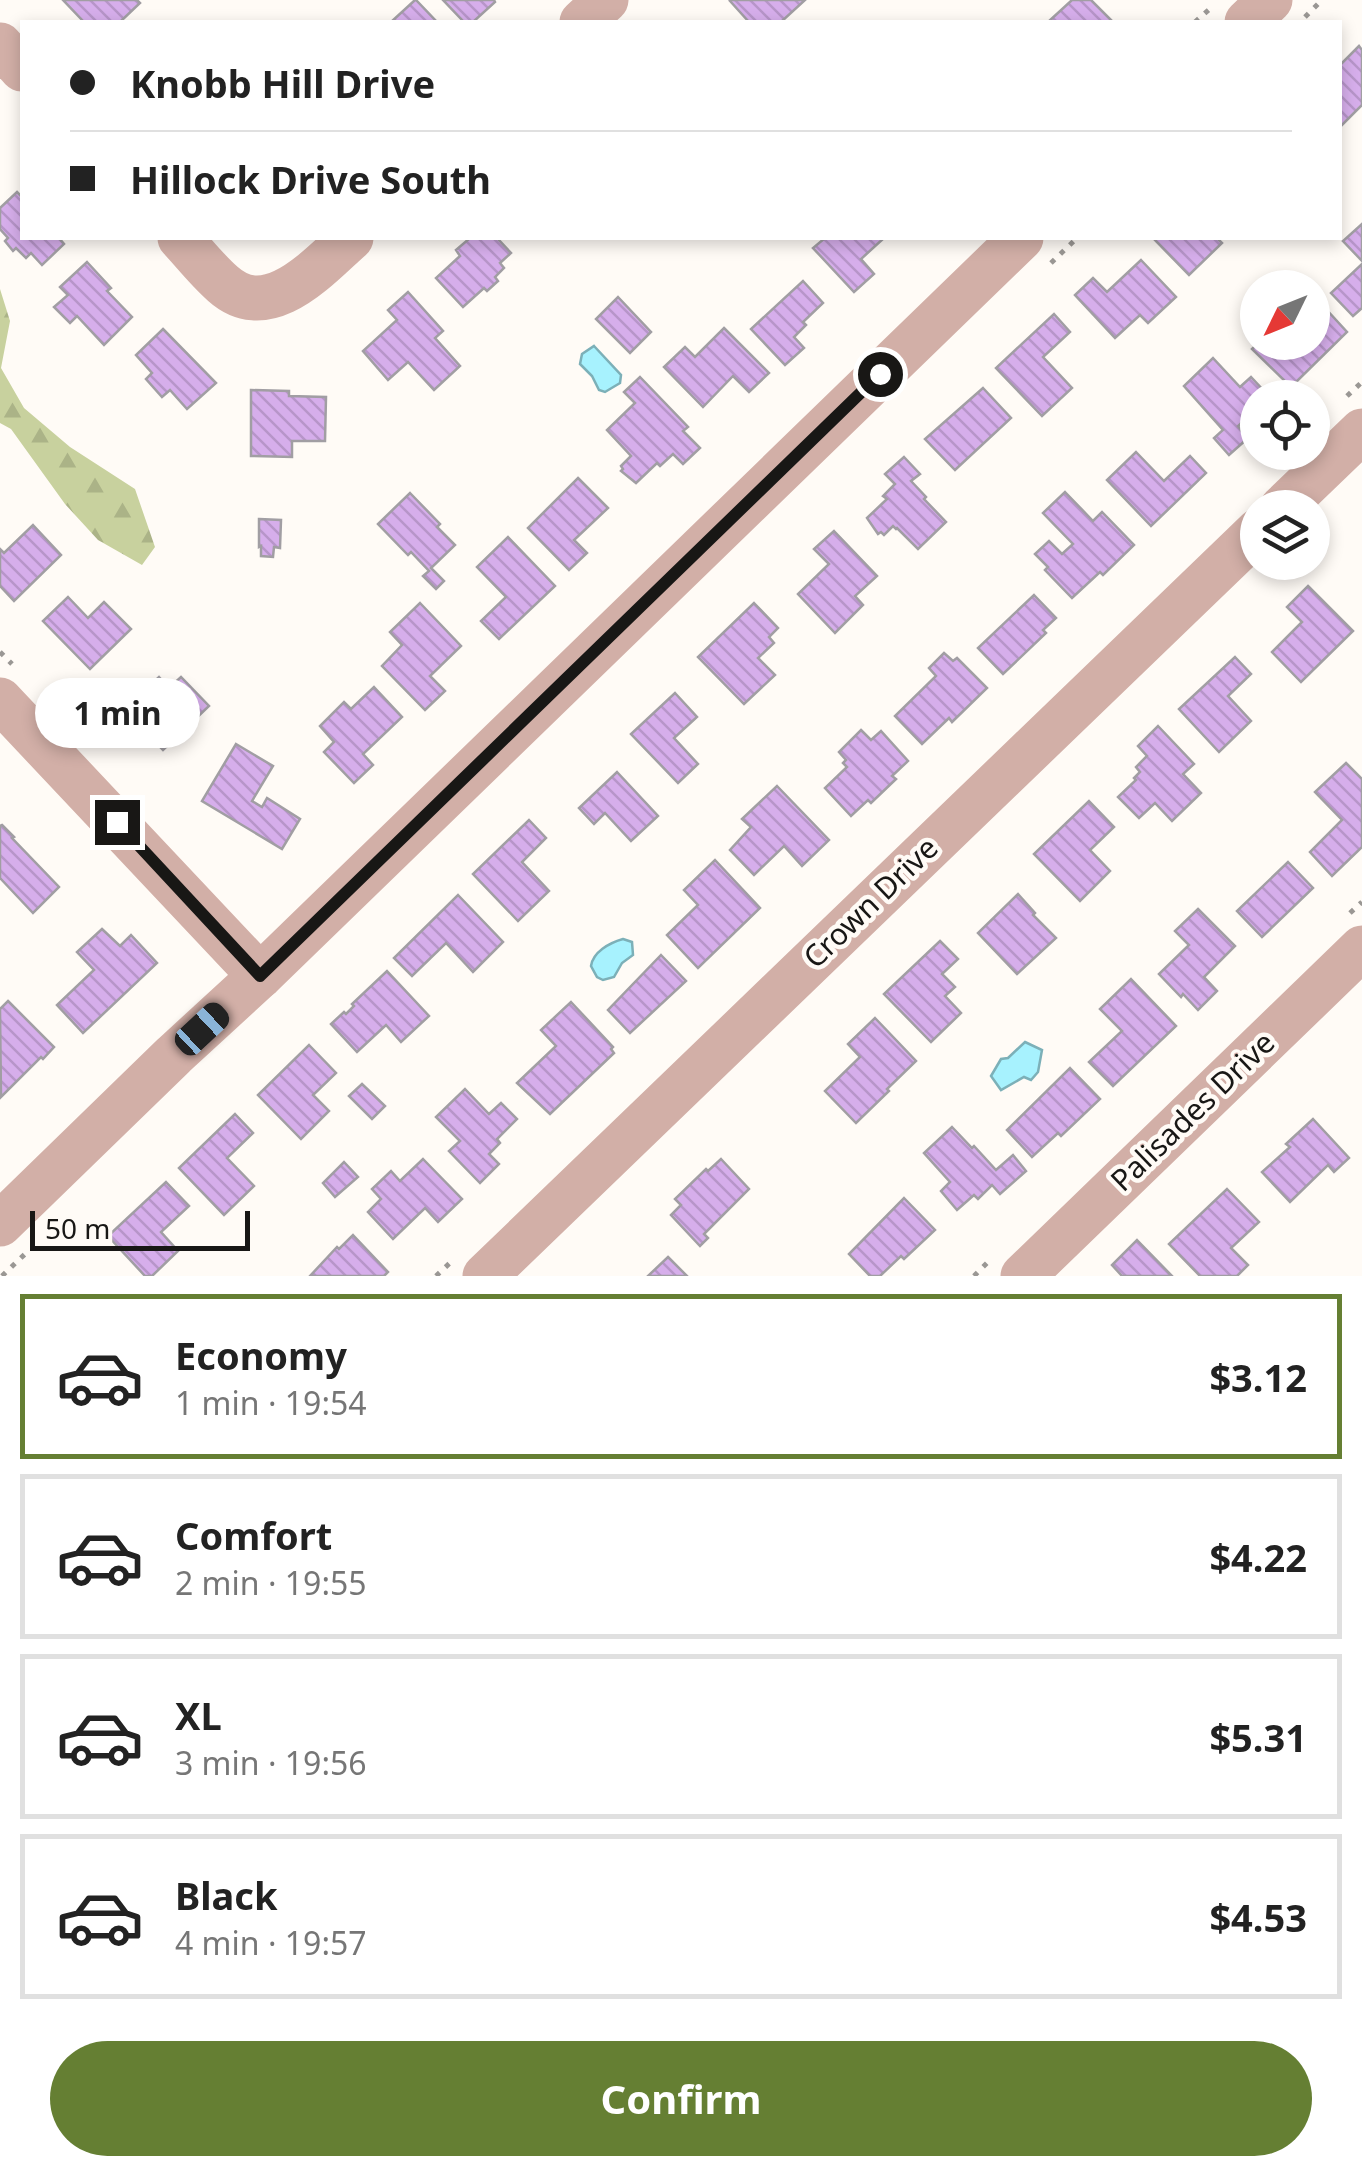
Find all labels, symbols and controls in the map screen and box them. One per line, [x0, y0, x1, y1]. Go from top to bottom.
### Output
text: Knobb Hill Drive [130, 57, 435, 109]
text: Hillock Drive South [130, 153, 491, 205]
north arrow [1240, 270, 1330, 360]
map controls [1240, 270, 1330, 580]
route start [858, 352, 903, 397]
button: locate [1240, 380, 1330, 470]
button: layers [1240, 490, 1330, 580]
callout: 1 min [34, 677, 200, 747]
text: 1 min [73, 691, 162, 734]
route end [95, 800, 140, 845]
street label: Crown Drive [794, 827, 946, 977]
car [170, 998, 234, 1060]
street label: Palisades Drive [1101, 1022, 1283, 1200]
scale bar [30, 1206, 250, 1250]
text: 50 m [45, 1209, 111, 1247]
text: Economy [175, 1329, 347, 1381]
icon: car [55, 1332, 145, 1422]
text: $3.12 [1209, 1351, 1307, 1403]
text: 1 min · 19:54 [175, 1381, 367, 1424]
text: Comfort [175, 1509, 332, 1561]
icon: car [55, 1512, 145, 1602]
text: $4.22 [1209, 1531, 1307, 1583]
text: 2 min · 19:55 [175, 1561, 367, 1604]
text: XL [175, 1689, 222, 1741]
icon: car [55, 1692, 145, 1782]
text: $5.31 [1209, 1711, 1307, 1763]
text: 3 min · 19:56 [175, 1741, 367, 1784]
text: Black [175, 1869, 278, 1921]
icon: car [55, 1872, 145, 1962]
text: $4.53 [1209, 1891, 1307, 1943]
text: 4 min · 19:57 [175, 1921, 367, 1964]
button: Confirm [50, 2041, 1312, 2156]

